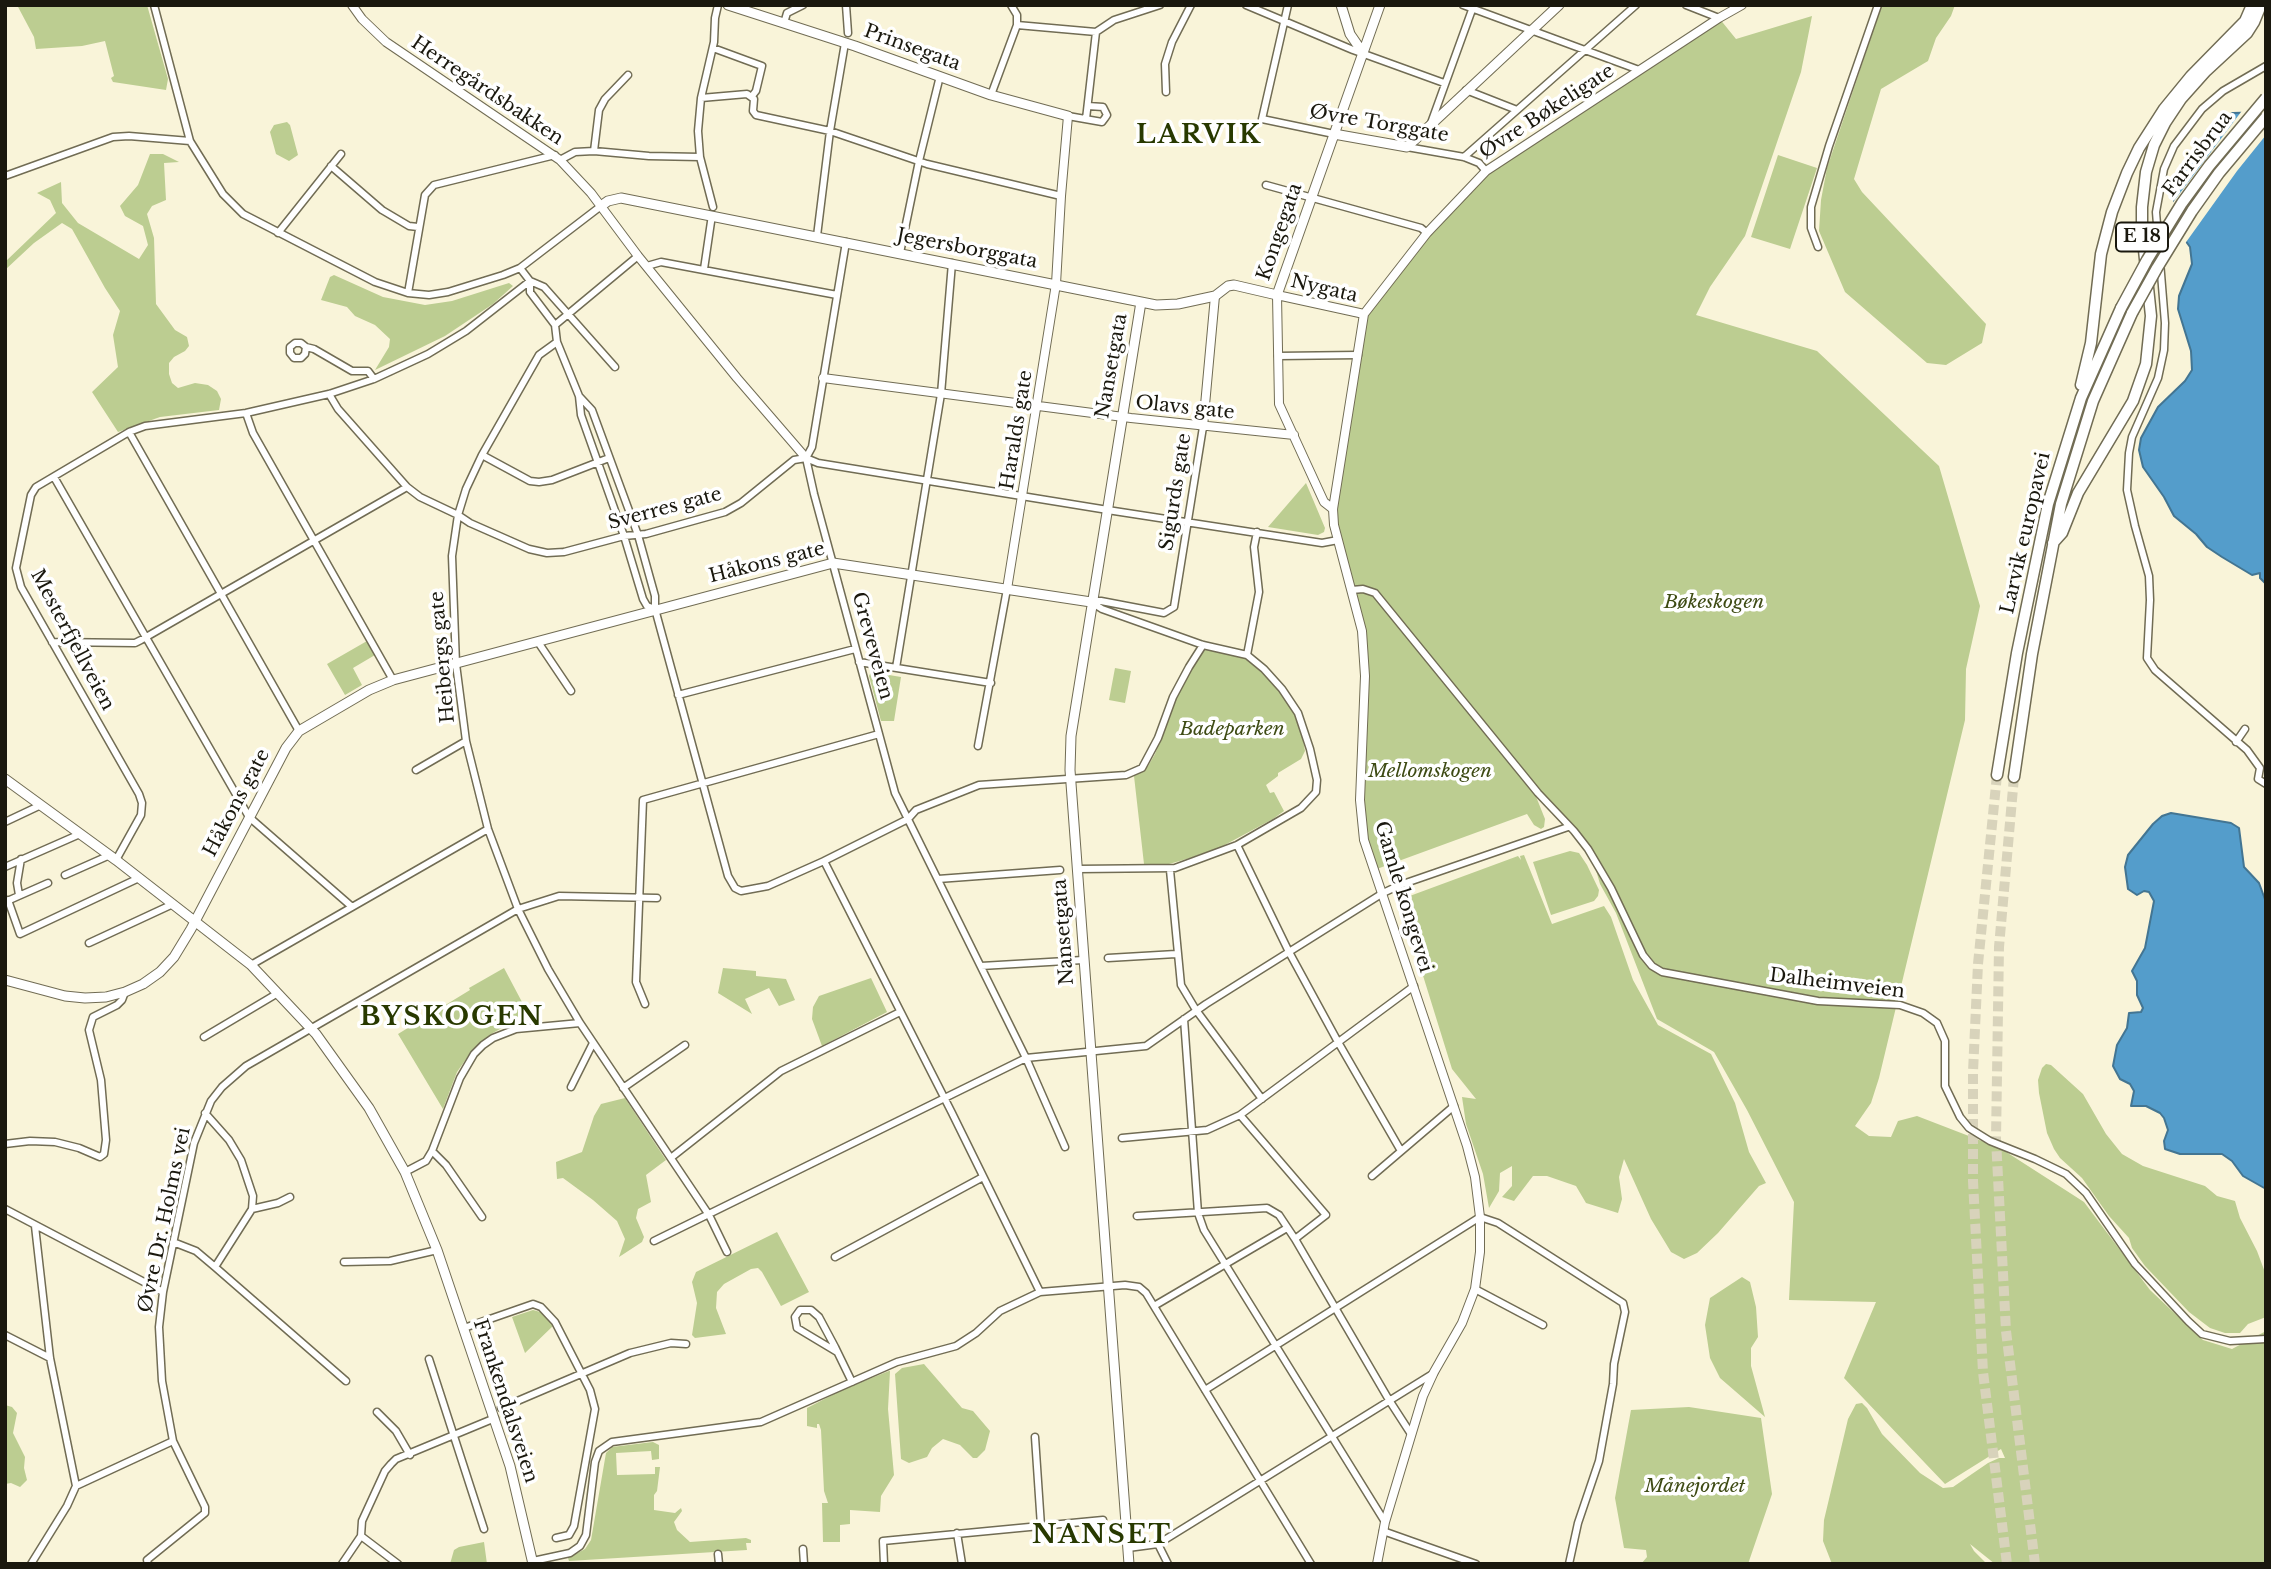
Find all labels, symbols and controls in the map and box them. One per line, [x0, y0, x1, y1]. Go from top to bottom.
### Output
street label: Prinsegata [861, 20, 963, 76]
street label: Herregårdsbakken [407, 32, 567, 150]
street label: Øvre Bøkeligate [1475, 60, 1619, 164]
street label: Øvre Torggate [1308, 101, 1450, 147]
street label: Farrisbrua [2159, 107, 2237, 201]
district label: LARVIK [1137, 120, 1261, 152]
street label: Kongegata [1253, 180, 1307, 284]
road number: E 18 [2116, 222, 2168, 251]
street label: Jegersborggata [895, 224, 1039, 274]
street label: Nygata [1288, 270, 1360, 308]
street label: Nansetgata [1092, 312, 1132, 420]
street label: Haralds gate [996, 369, 1038, 491]
street label: Olavs gate [1134, 391, 1236, 425]
street label: Sigurds gate [1155, 432, 1197, 552]
street label: Larvik europavei [1996, 450, 2056, 616]
street label: Sverres gate [606, 483, 724, 535]
street label: Håkons gate [707, 538, 827, 588]
street label: Mesterfjellveien [25, 566, 119, 714]
street label: Heibergs gate [426, 590, 460, 724]
street label: Greveveien [847, 590, 897, 702]
park label: Bøkeskogen [1664, 592, 1764, 614]
park label: Badeparken [1179, 719, 1285, 741]
street label: Håkons gate [199, 745, 275, 861]
park label: Mellomskogen [1368, 761, 1492, 783]
street label: Gamle kongevei [1369, 819, 1437, 975]
street label: Nansetgata [1049, 878, 1079, 986]
street label: Dalheimveien [1768, 964, 1906, 1004]
district label: BYSKOGEN [361, 1002, 543, 1034]
street label: Øvre Dr. Holms vei [134, 1125, 196, 1315]
street label: Frankendalsveien [468, 1316, 542, 1486]
park label: Månejordet [1644, 1476, 1746, 1498]
district label: NANSET [1033, 1520, 1171, 1552]

